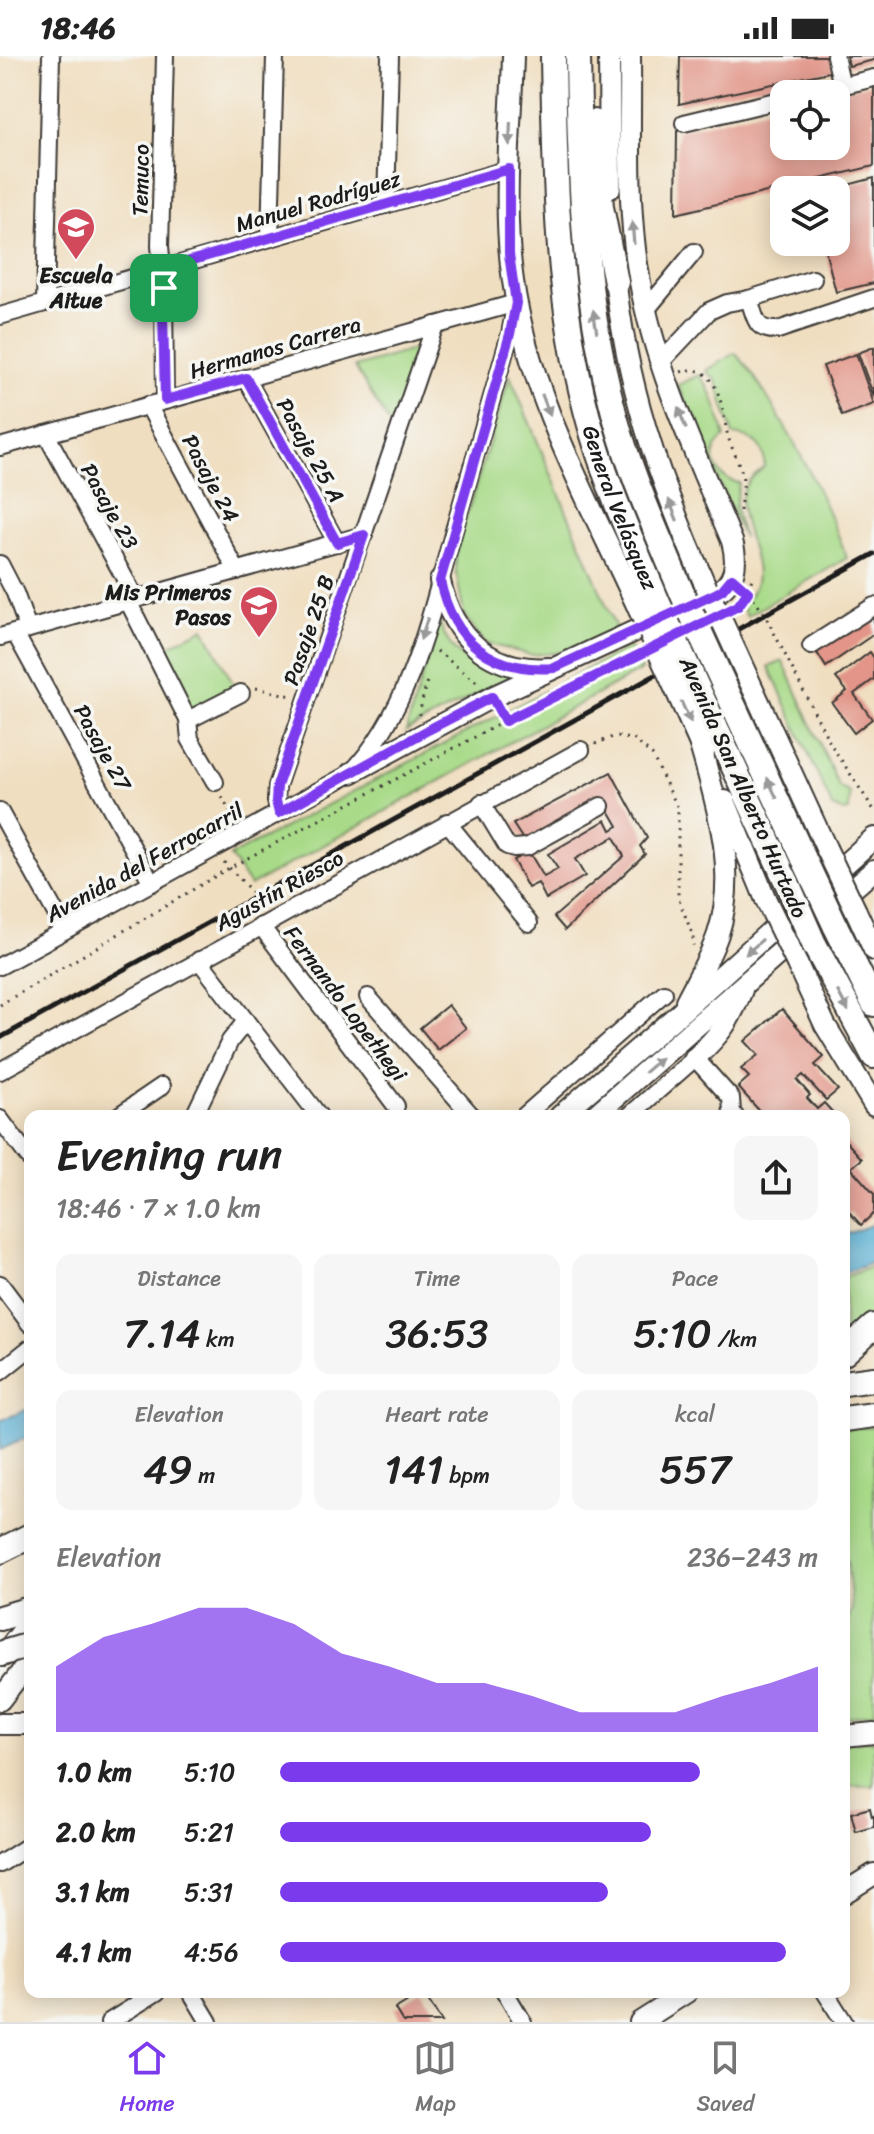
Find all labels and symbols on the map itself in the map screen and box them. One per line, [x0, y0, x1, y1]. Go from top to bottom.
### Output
one-way arrow [504, 122, 517, 147]
street label: Temuco [120, 144, 161, 216]
street label: Manuel Rodríguez [231, 159, 406, 244]
school or university icon: Escuela Aitue [55, 206, 97, 261]
one-way arrow [627, 220, 640, 245]
pin [130, 254, 198, 322]
place label: Escuela Aitue [39, 256, 114, 320]
street label: Hermanos Carrera [185, 304, 365, 391]
one-way arrow [588, 308, 601, 333]
street label: Pasaje 25 A [266, 390, 356, 510]
one-way arrow [540, 393, 553, 417]
one-way arrow [675, 406, 688, 430]
street label: General Velásquez [571, 421, 670, 597]
street label: Pasaje 24 [171, 427, 250, 530]
street label: Pasaje 23 [70, 456, 149, 557]
one-way arrow [666, 498, 679, 522]
street label: Pasaje 25 B [271, 569, 346, 691]
place label: Mis Primeros Pasos [104, 573, 232, 637]
school or university icon: Mis Primeros Pasos [238, 584, 280, 639]
one-way arrow [418, 618, 430, 642]
street label: Avenida San Alberto Hurtado [668, 649, 819, 925]
street label: Pasaje 27 [63, 697, 143, 799]
one-way arrow [679, 701, 693, 724]
one-way arrow [765, 776, 779, 800]
street label: Avenida del Ferrocarril [37, 791, 251, 934]
street label: Agustín Riesco [207, 839, 351, 943]
street label: Fernando Lopethegi [274, 917, 418, 1091]
one-way arrow [744, 937, 763, 955]
one-way arrow [836, 989, 849, 1012]
one-way arrow [642, 1057, 662, 1074]

